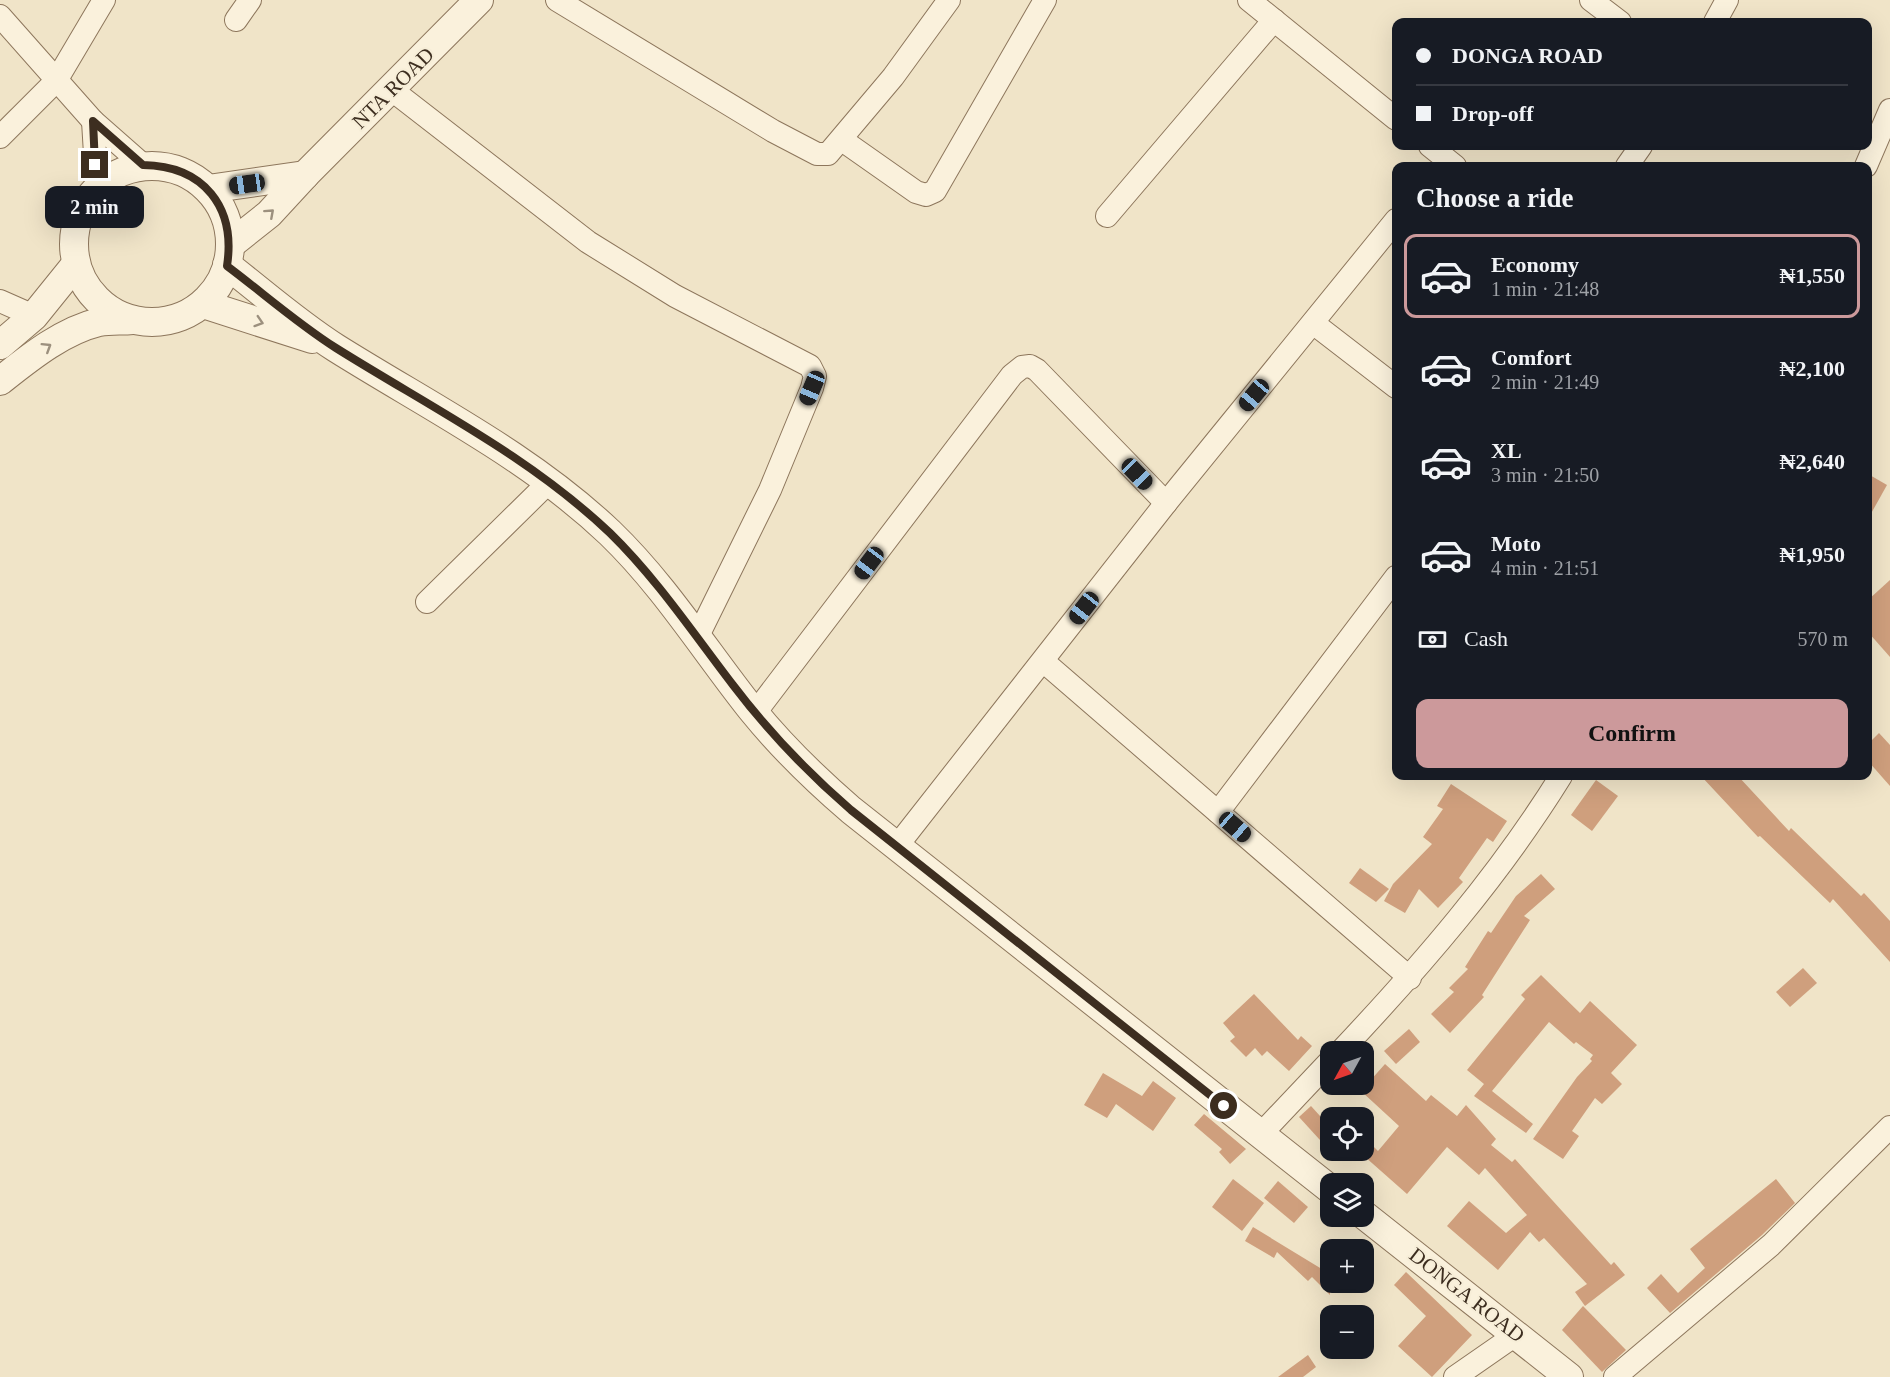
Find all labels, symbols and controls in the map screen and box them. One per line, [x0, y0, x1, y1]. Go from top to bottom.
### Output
street label: NTA ROAD [347, 42, 439, 134]
text: DONGA ROAD [1452, 43, 1603, 68]
text: Drop-off [1452, 101, 1533, 126]
route end [81, 151, 108, 178]
car [228, 173, 266, 195]
text: Choose a ride [1416, 183, 1574, 213]
callout: 2 min [46, 186, 144, 228]
text: 2 min [70, 196, 119, 218]
one-way arrow [263, 209, 274, 220]
icon: car [1419, 249, 1473, 303]
text: Economy [1491, 252, 1579, 277]
text: ₦1,550 [1780, 263, 1845, 288]
text: 1 min · 21:48 [1491, 278, 1599, 300]
one-way arrow [253, 315, 264, 327]
icon: car [1419, 342, 1473, 396]
one-way arrow [40, 343, 51, 354]
text: Comfort [1491, 345, 1572, 370]
text: ₦2,100 [1780, 356, 1845, 381]
car [797, 368, 827, 408]
text: 2 min · 21:49 [1491, 371, 1599, 393]
car [1236, 375, 1272, 415]
icon: car [1419, 435, 1473, 489]
text: XL [1491, 438, 1522, 463]
text: ₦2,640 [1780, 449, 1845, 474]
car [1118, 455, 1156, 493]
text: 3 min · 21:50 [1491, 464, 1599, 486]
icon: car [1419, 528, 1473, 582]
text: Moto [1491, 531, 1541, 556]
text: ₦1,950 [1780, 542, 1845, 567]
car [851, 543, 887, 583]
text: 4 min · 21:51 [1491, 557, 1599, 579]
car [1066, 588, 1102, 628]
icon: cash [1416, 623, 1449, 656]
text: Cash [1464, 626, 1508, 651]
text: 570 m [1797, 628, 1848, 650]
button: Confirm [1416, 699, 1848, 768]
car [1216, 808, 1254, 846]
north arrow [1320, 1041, 1374, 1095]
map controls [1320, 1041, 1374, 1359]
route start [1210, 1092, 1237, 1119]
button: locate [1320, 1107, 1374, 1161]
button: layers [1320, 1173, 1374, 1227]
button: + [1320, 1239, 1374, 1293]
street label: DONGA ROAD [1405, 1243, 1529, 1347]
button: − [1320, 1305, 1374, 1359]

